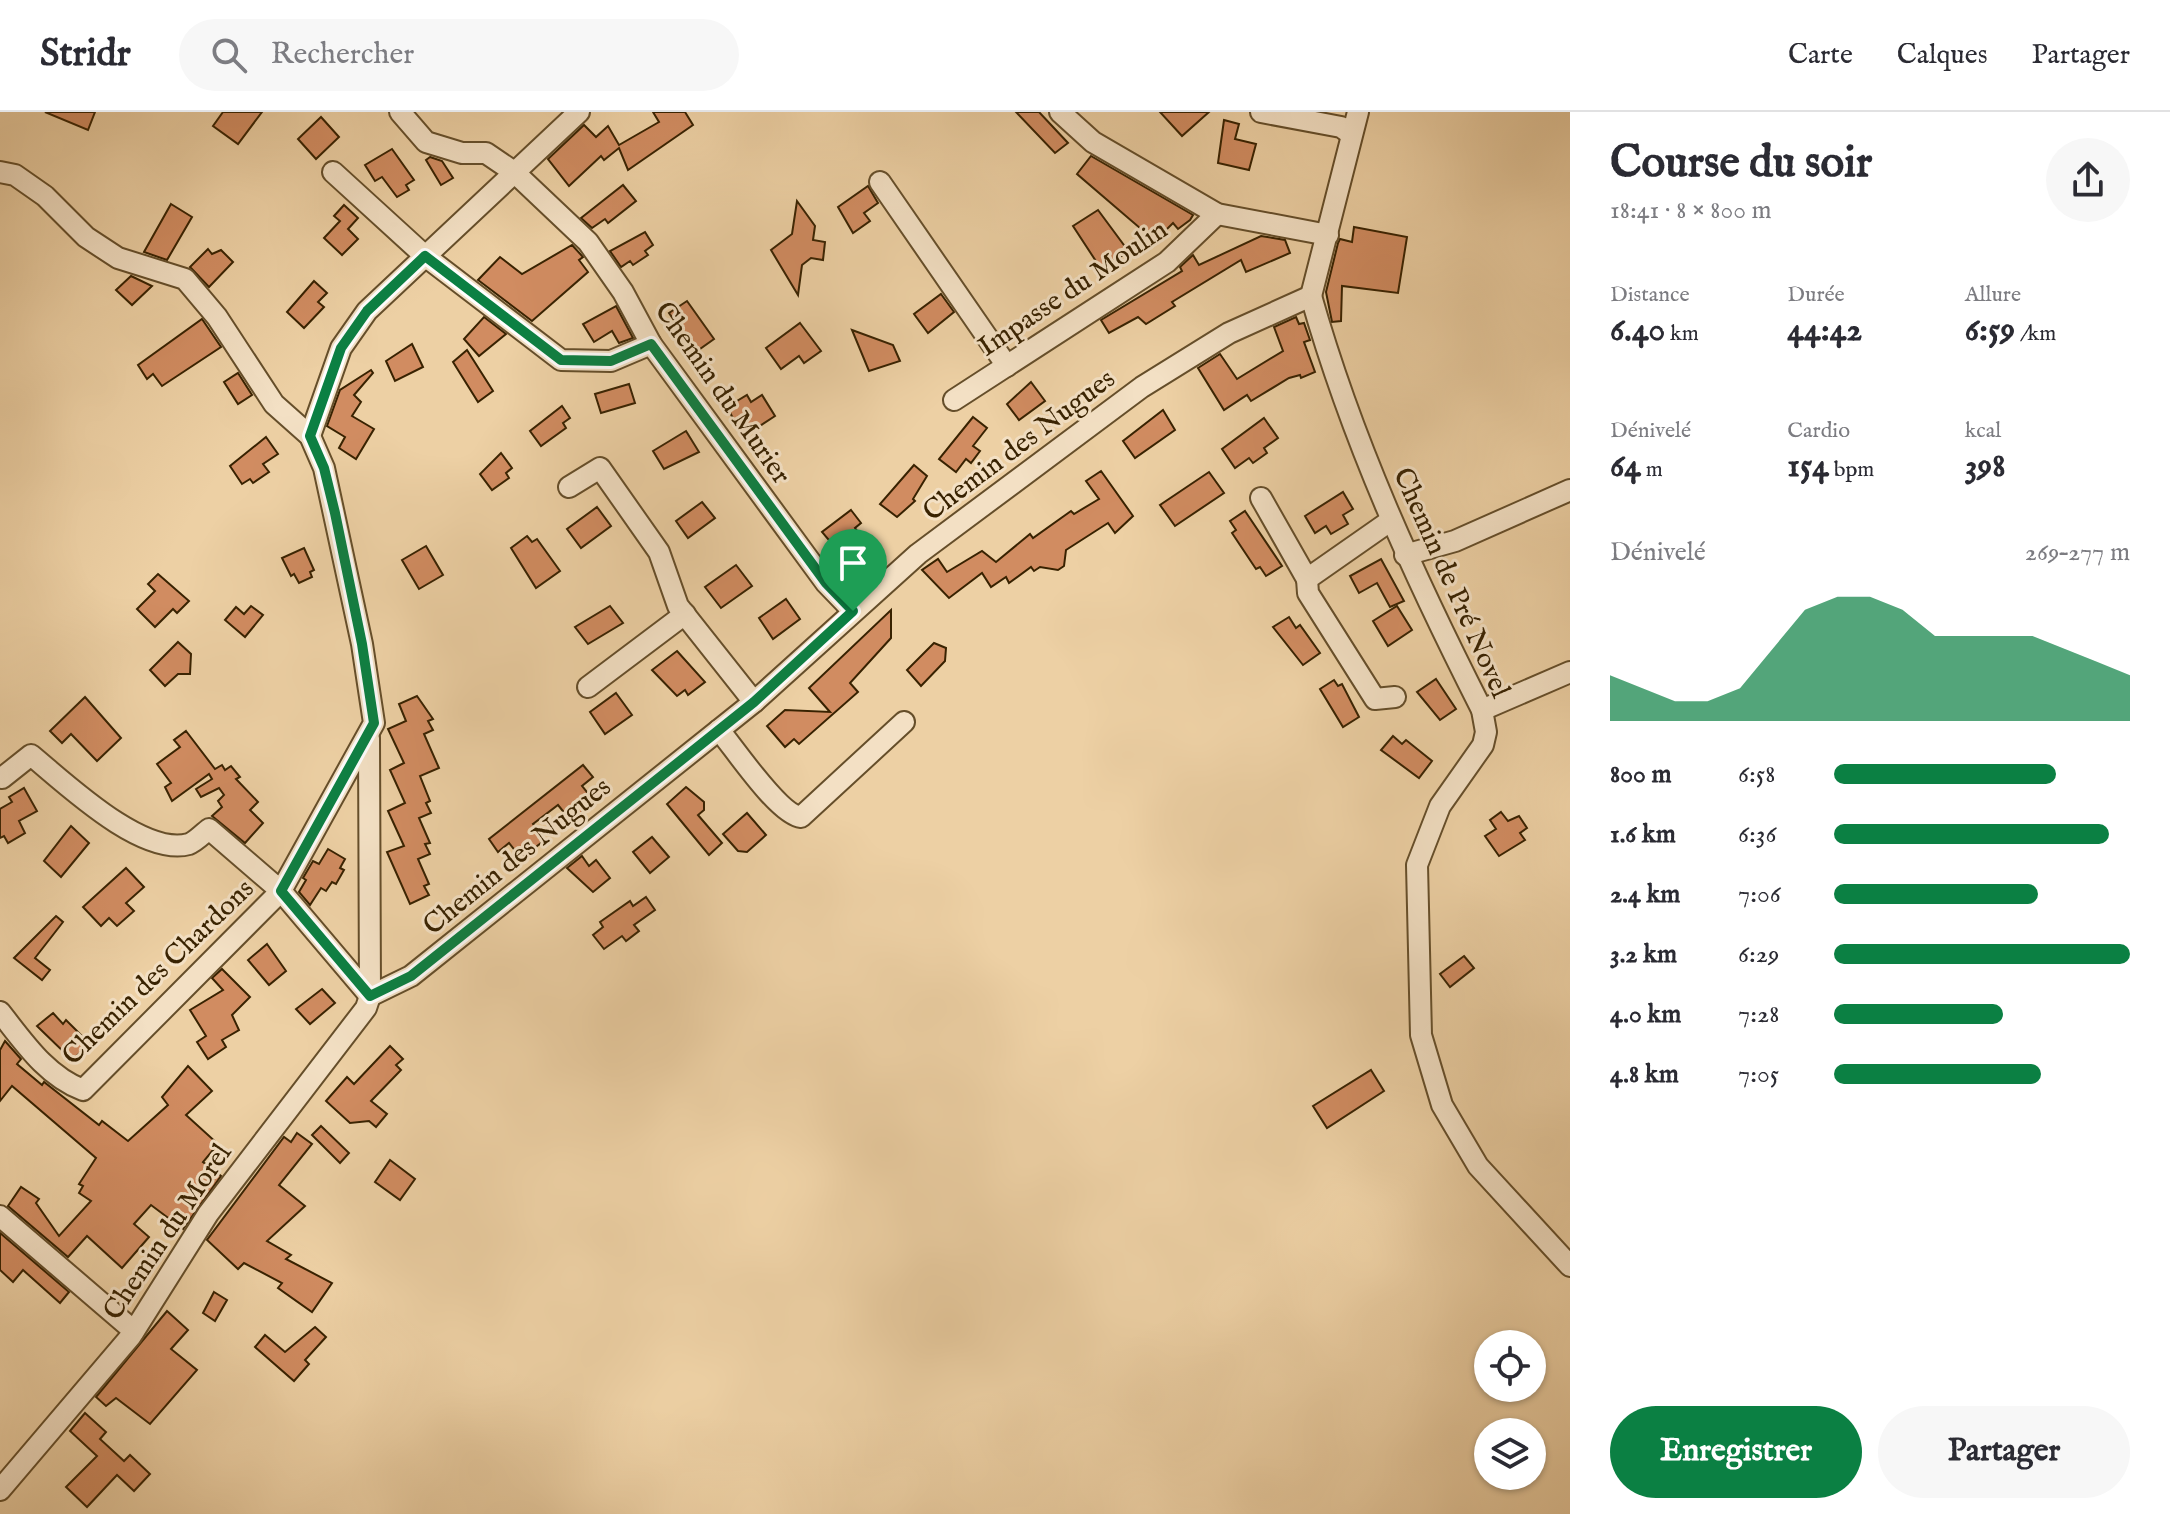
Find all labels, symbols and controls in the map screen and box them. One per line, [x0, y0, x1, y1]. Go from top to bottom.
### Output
search box [179, 19, 739, 91]
text: Stridr [40, 31, 131, 79]
icon: search [207, 33, 251, 77]
text: Rechercher [271, 36, 414, 74]
text: Carte [1788, 38, 1853, 73]
text: Calques [1897, 38, 1988, 73]
text: Partager [2032, 38, 2130, 73]
text: Course du soir [1610, 136, 1872, 192]
button: share [2046, 138, 2130, 222]
text: 18:41 · 8 × 800 m [1610, 194, 1772, 227]
street label: Impasse du Moulin [972, 213, 1175, 365]
text: Distance [1610, 281, 1690, 309]
text: Durée [1787, 281, 1845, 309]
text: Allure [1965, 281, 2021, 309]
street label: Chemin du Murier [646, 295, 798, 491]
text: 6.40 [1610, 309, 1665, 352]
text: 44:42 [1787, 309, 1862, 352]
text: 6:59 [1965, 309, 2015, 352]
text: km [1665, 320, 1699, 348]
text: /km [2015, 320, 2056, 348]
street label: Chemin des Nugues [916, 362, 1123, 530]
text: Dénivelé [1610, 417, 1691, 445]
text: Cardio [1787, 417, 1850, 445]
text: kcal [1965, 417, 2001, 445]
text: 64 [1610, 445, 1641, 488]
text: 154 [1787, 445, 1829, 488]
text: 398 [1965, 445, 2006, 488]
text: m [1641, 456, 1663, 484]
text: bpm [1829, 456, 1874, 484]
street label: Chemin de Pré Novel [1384, 463, 1517, 704]
pin [819, 529, 887, 611]
text: Dénivelé [1610, 536, 1706, 569]
text: 269–277 m [2025, 536, 2130, 569]
icon: arrive [831, 541, 875, 585]
text: 800 m [1610, 758, 1672, 791]
text: 6:58 [1738, 758, 1775, 791]
street label: Chemin des Nugues [416, 770, 619, 944]
text: 1.6 km [1610, 818, 1676, 851]
text: 6:36 [1738, 818, 1777, 851]
street label: Chemin des Chardons [55, 872, 262, 1073]
text: 2.4 km [1610, 878, 1680, 911]
text: 7:06 [1738, 878, 1781, 911]
text: 3.2 km [1610, 938, 1677, 971]
text: 6:29 [1738, 938, 1779, 971]
text: 4.0 km [1610, 998, 1681, 1031]
text: 7:28 [1738, 998, 1779, 1031]
text: 4.8 km [1610, 1058, 1679, 1091]
text: 7:05 [1738, 1058, 1779, 1091]
street label: Chemin du Morel [96, 1137, 240, 1327]
map controls [1474, 1330, 1546, 1490]
button: locate [1474, 1330, 1546, 1402]
button: Enregistrer [1610, 1406, 1862, 1498]
button: Partager [1878, 1406, 2130, 1498]
button: layers [1474, 1418, 1546, 1490]

